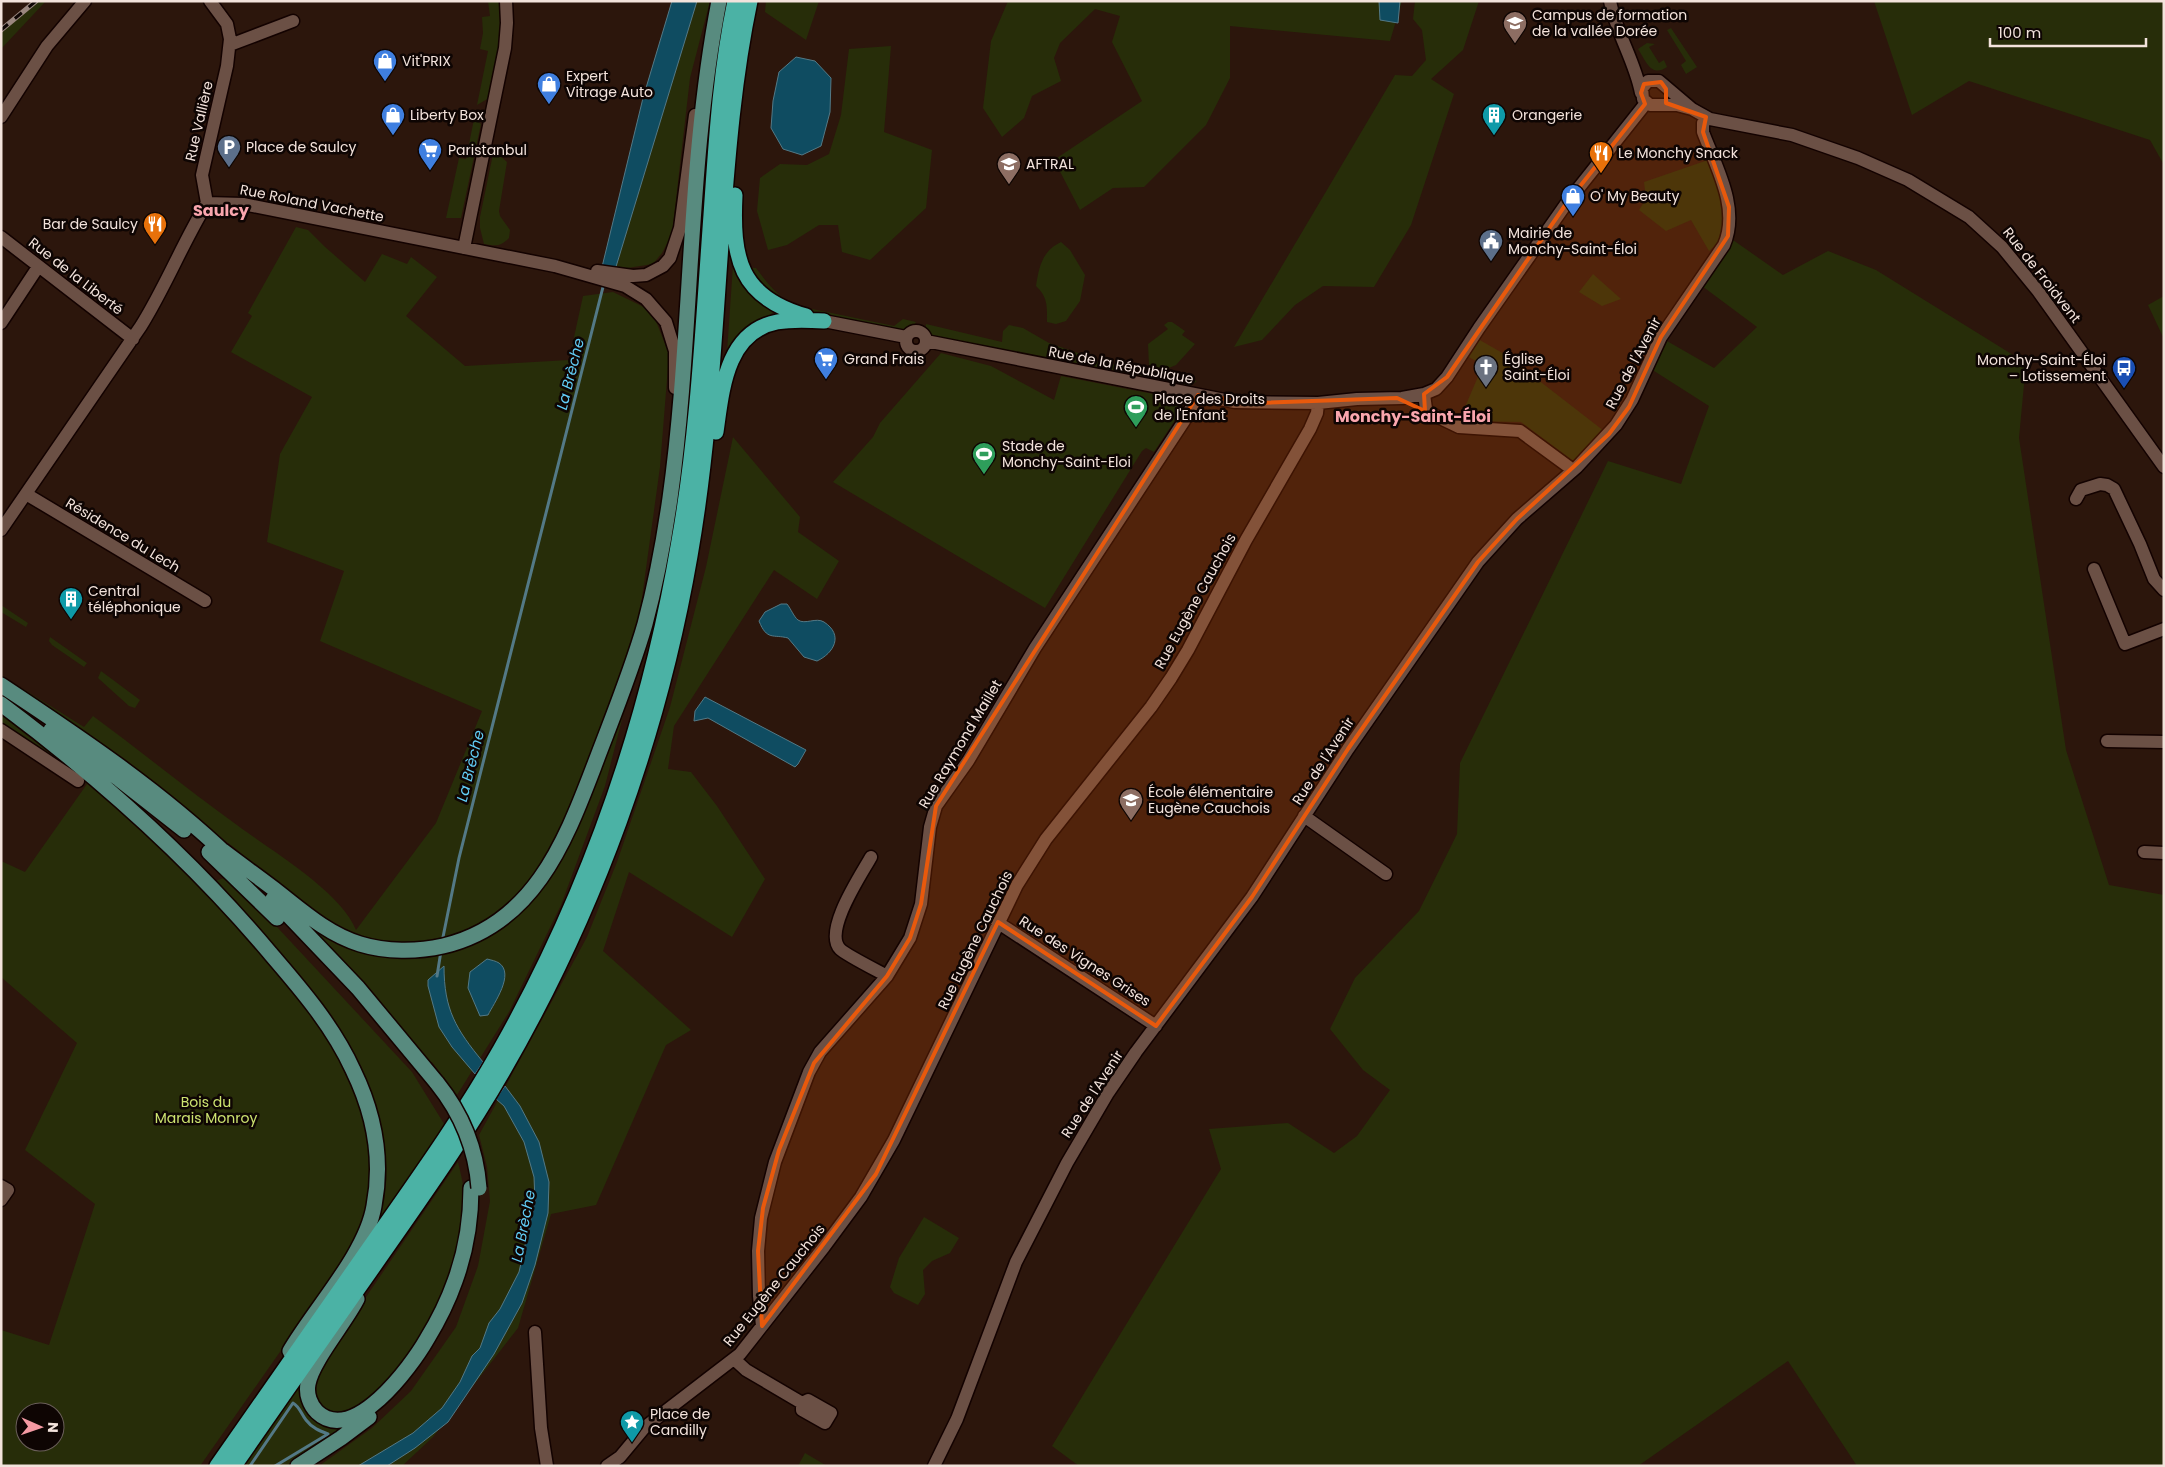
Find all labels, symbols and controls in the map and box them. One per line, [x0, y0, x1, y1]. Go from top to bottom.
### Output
place label: Campus de formation de la vallée Dorée [1532, 5, 1687, 41]
school or university icon: Campus de formation de la vallée Dorée [1502, 10, 1528, 44]
scale bar [1990, 15, 2146, 47]
text: 100 m [1998, 22, 2041, 43]
shop icon: Vit'PRIX [372, 48, 398, 82]
place label: Vit'PRIX [402, 51, 451, 71]
place label: Expert Vitrage Auto [566, 66, 653, 102]
shop icon: Expert Vitrage Auto [536, 71, 562, 105]
street label: Rue Vallière [180, 79, 218, 163]
shop icon: Liberty Box [380, 102, 406, 136]
building icon: Orangerie [1481, 102, 1507, 136]
place label: Liberty Box [410, 105, 484, 125]
place label: Orangerie [1512, 105, 1582, 125]
parking icon: Place de Saulcy [216, 134, 242, 168]
place label: Place de Saulcy [246, 137, 356, 157]
supermarket icon: Paristanbul [417, 137, 443, 171]
place label: Paristanbul [448, 140, 527, 160]
restaurant icon: Le Monchy Snack [1588, 140, 1614, 174]
place label: Le Monchy Snack [1618, 143, 1739, 163]
school or university icon: AFTRAL [996, 151, 1022, 185]
place label: AFTRAL [1026, 154, 1074, 174]
street label: Rue Roland Vachette [238, 179, 386, 227]
shop icon: O' My Beauty [1560, 183, 1586, 217]
place label: O' My Beauty [1590, 186, 1679, 206]
district label: Saulcy [193, 199, 250, 222]
restaurant icon: Bar de Saulcy [142, 211, 168, 245]
place label: Bar de Saulcy [43, 214, 138, 234]
place label: Mairie de Monchy-Saint-Éloi [1508, 223, 1637, 259]
street label: Rue de Froidvent [1998, 223, 2086, 327]
public building icon: Mairie de Monchy-Saint-Éloi [1478, 228, 1504, 262]
street label: Rue de la Liberté [25, 233, 128, 319]
street label: Rue de l'Avenir [1600, 314, 1666, 412]
water label: La Brèche [551, 336, 589, 412]
street label: Rue de la République [1047, 341, 1196, 389]
supermarket icon: Grand Frais [813, 346, 839, 380]
place label: Grand Frais [844, 349, 924, 369]
place label: Église Saint-Éloi [1504, 349, 1570, 385]
place label: Monchy-Saint-Éloi – Lotissement [1977, 350, 2106, 386]
church icon: Église Saint-Éloi [1473, 354, 1499, 388]
bus stop icon: Monchy-Saint-Éloi – Lotissement [2111, 355, 2137, 389]
place label: Place des Droits de l'Enfant [1154, 389, 1265, 425]
sports icon: Place des Droits de l'Enfant [1123, 394, 1149, 428]
district label: Monchy-Saint-Éloi [1335, 405, 1491, 428]
place label: Stade de Monchy-Saint-Eloi [1002, 436, 1131, 472]
sports icon: Stade de Monchy-Saint-Eloi [971, 441, 997, 475]
street label: Résidence du Lech [62, 493, 184, 577]
street label: Rue Eugène Cauchois [1149, 530, 1241, 672]
place label: Central téléphonique [88, 581, 181, 617]
building icon: Central téléphonique [58, 586, 84, 620]
street label: Rue Raymond Maillet [914, 676, 1006, 812]
street label: Rue de l'Avenir [1287, 713, 1359, 809]
water label: La Brèche [451, 728, 489, 804]
place label: École élémentaire Eugène Cauchois [1148, 782, 1274, 818]
school or university icon: École élémentaire Eugène Cauchois [1118, 787, 1144, 821]
street label: Rue Eugène Cauchois [933, 867, 1017, 1013]
street label: Rue des Vignes Grises [1015, 911, 1155, 1011]
street label: Rue de l'Avenir [1056, 1046, 1128, 1142]
park label: Bois du Marais Monroy [155, 1092, 257, 1128]
water label: La Brèche [506, 1188, 540, 1264]
street label: Rue Eugène Cauchois [718, 1220, 830, 1350]
north arrow [15, 1402, 65, 1452]
place label: Place de Candilly [650, 1404, 710, 1440]
place icon: Place de Candilly [619, 1409, 645, 1443]
text: N [43, 1422, 63, 1433]

